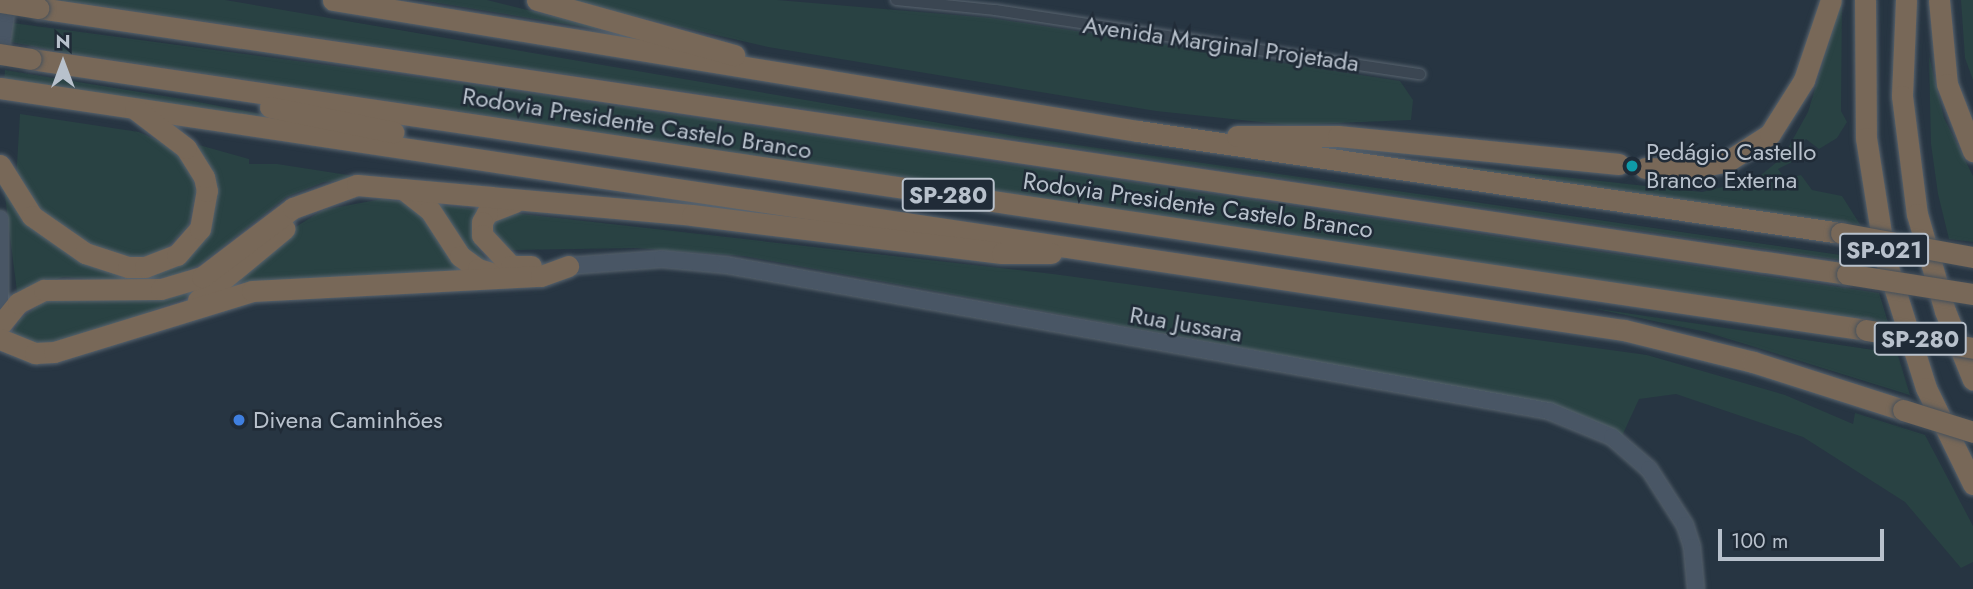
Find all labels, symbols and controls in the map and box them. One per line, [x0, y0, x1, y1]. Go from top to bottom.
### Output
street label: Avenida Marginal Projetada [1081, 10, 1361, 78]
north arrow [28, 28, 98, 98]
text: N [55, 28, 71, 55]
street label: Rodovia Presidente Castelo Branco [460, 81, 814, 165]
place label: Pedágio Castello Branco Externa [1646, 138, 1816, 194]
marker: Pedágio Castello Branco Externa [1624, 158, 1640, 174]
street label: Rodovia Presidente Castelo Branco [1021, 166, 1375, 244]
road number: SP-280 [901, 176, 995, 214]
road number: SP-021 [1839, 230, 1930, 270]
street label: Rua Jussara [1127, 300, 1245, 348]
road number: SP-280 [1873, 320, 1967, 358]
place label: Divena Caminhões [253, 406, 443, 434]
marker: Divena Caminhões [231, 412, 247, 428]
scale bar [1721, 516, 1887, 560]
text: 100 m [1731, 526, 1788, 556]

